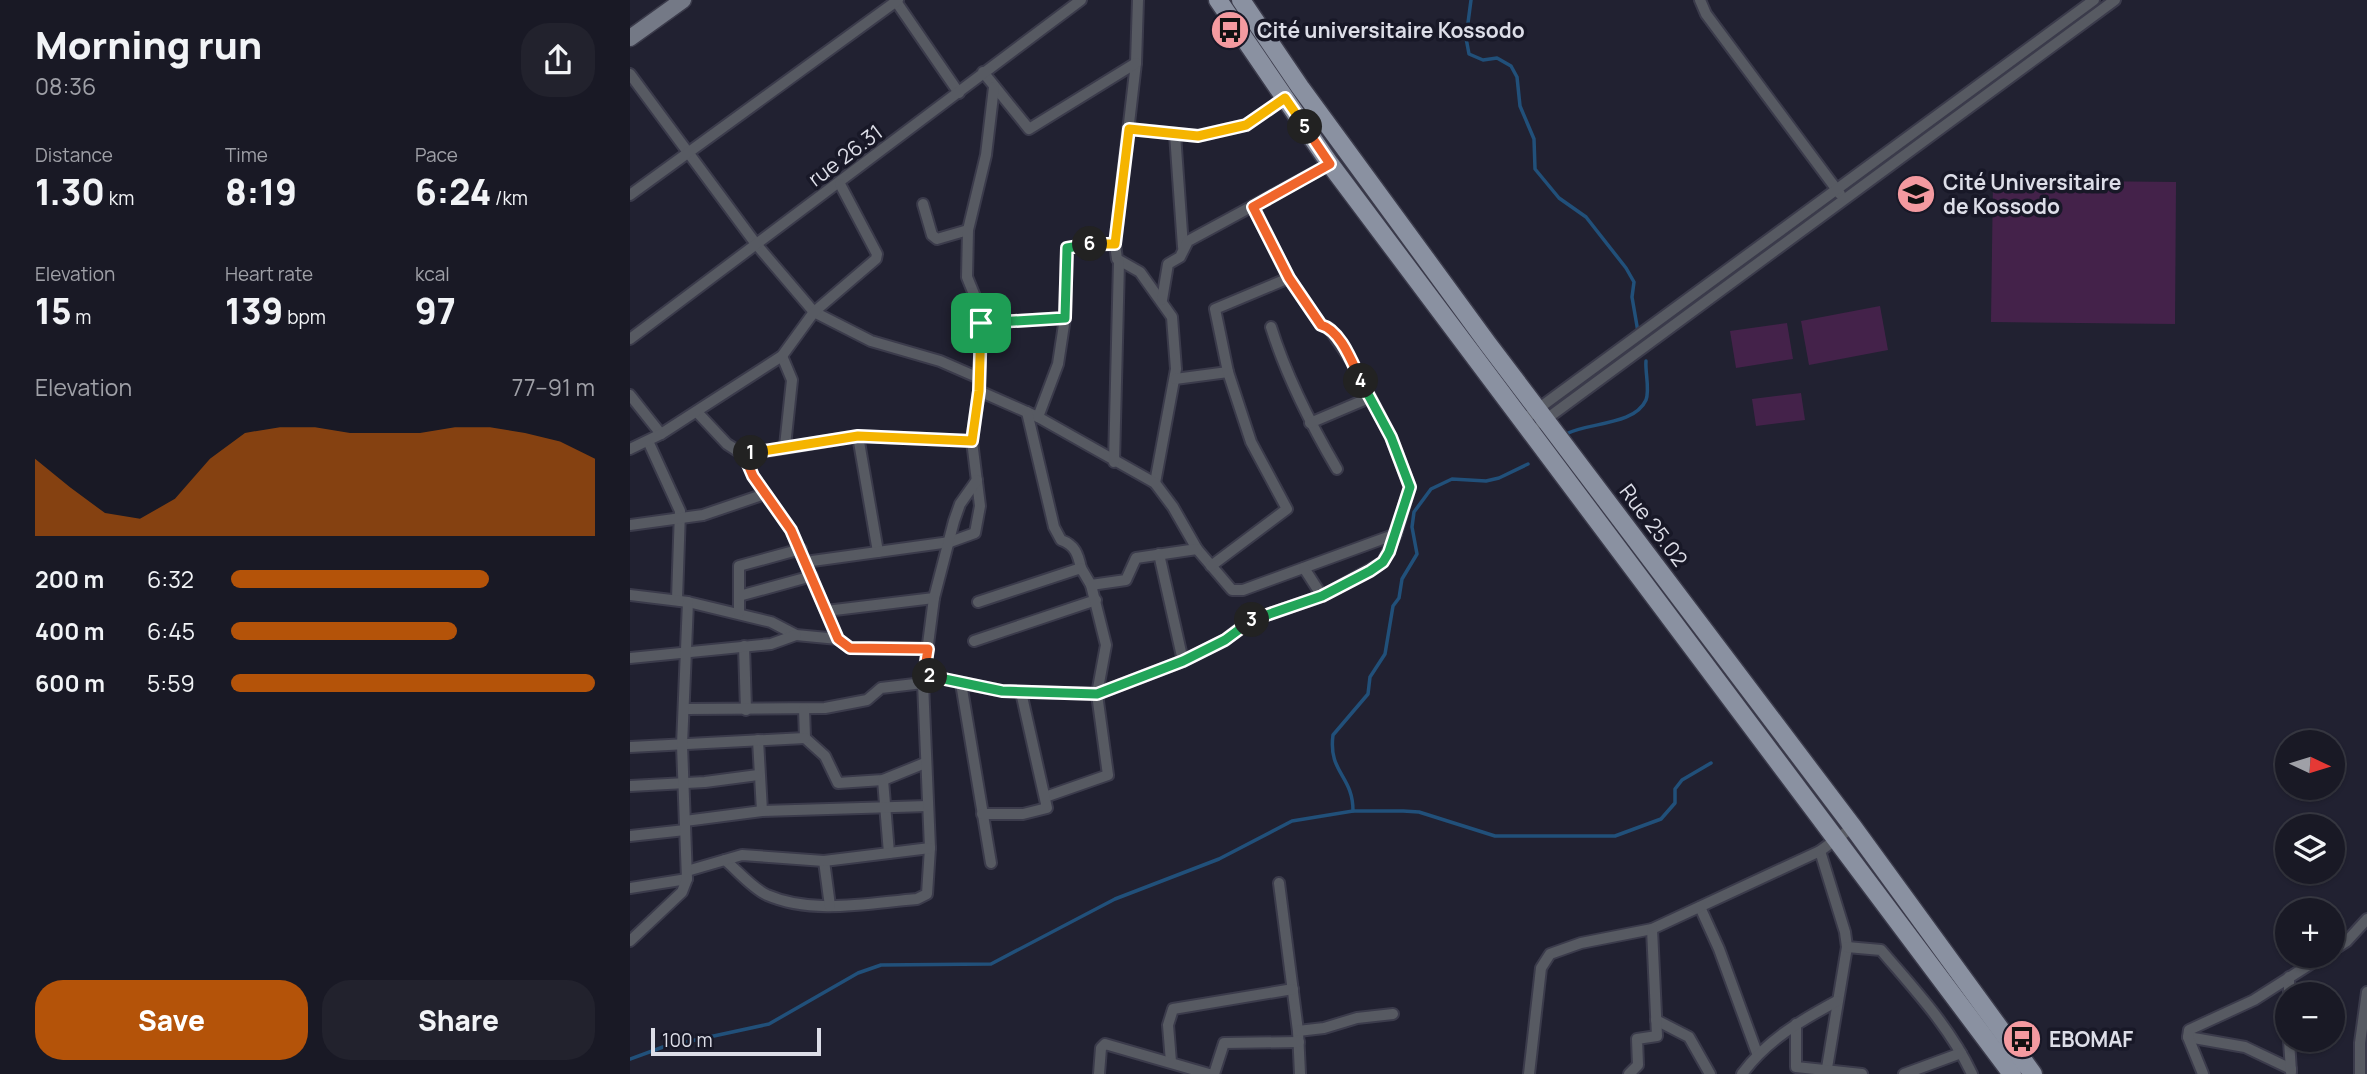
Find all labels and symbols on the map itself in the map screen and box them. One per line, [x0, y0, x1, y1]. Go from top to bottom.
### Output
bus stop icon: Cité universitaire Kossodo [1209, 9, 1251, 51]
place label: Cité universitaire Kossodo [1257, 16, 1525, 44]
pin: 5 [1288, 110, 1322, 144]
street label: rue 26.31 [802, 118, 888, 192]
place label: Cité Universitaire de Kossodo [1943, 168, 2121, 220]
school or university icon: Cité Universitaire de Kossodo [1895, 173, 1937, 215]
pin: 6 [1072, 226, 1107, 262]
pin [951, 293, 1011, 353]
pin: 4 [1344, 364, 1378, 398]
pin: 1 [734, 435, 768, 470]
street label: Rue 25.02 [1614, 478, 1694, 572]
pin: 3 [1234, 602, 1270, 638]
pin: 2 [912, 658, 948, 694]
north arrow [2275, 730, 2345, 800]
bus stop icon: EBOMAF [2001, 1018, 2043, 1060]
scale bar [651, 1025, 821, 1057]
place label: EBOMAF [2049, 1025, 2133, 1053]

